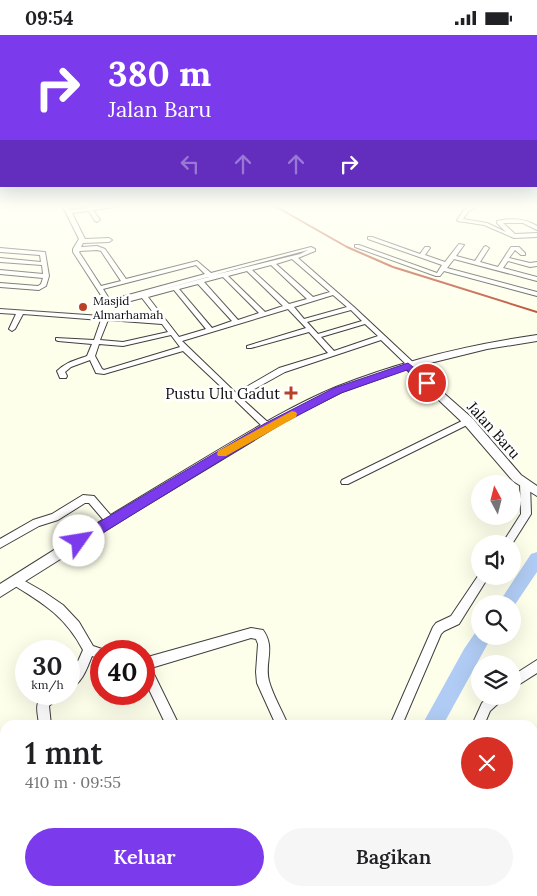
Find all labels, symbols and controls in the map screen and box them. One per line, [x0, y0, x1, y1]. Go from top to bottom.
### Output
text: 09:54 [25, 6, 74, 30]
text: 380 m [108, 51, 211, 96]
icon: right [25, 55, 90, 120]
text: Jalan Baru [108, 95, 211, 123]
icon: left [176, 150, 204, 178]
icon: ahead [229, 150, 257, 178]
icon: ahead [282, 150, 310, 178]
icon: right [335, 150, 363, 178]
place label: Masjid Almarhamah [92, 293, 163, 322]
marker: Masjid Almarhamah [77, 301, 89, 313]
pin [406, 362, 448, 404]
icon: arrive [413, 369, 441, 397]
place label: Pustu Ulu Gadut [165, 384, 280, 403]
marker: Pustu Ulu Gadut [284, 386, 298, 400]
street label: Jalan Baru [463, 397, 525, 463]
north arrow [471, 475, 521, 525]
map controls [471, 475, 521, 705]
position arrow [52, 514, 104, 566]
button: sound [471, 535, 521, 585]
button: search [471, 595, 521, 645]
speed limit sign: 40 [90, 640, 155, 705]
text: 30 [33, 650, 62, 682]
button: layers [471, 655, 521, 705]
text: km/h [31, 677, 64, 692]
text: 1 mnt [25, 734, 103, 772]
button: close [461, 737, 513, 789]
text: 410 m · 09:55 [25, 772, 121, 792]
button: Keluar [25, 828, 264, 886]
button: Bagikan [274, 828, 513, 886]

